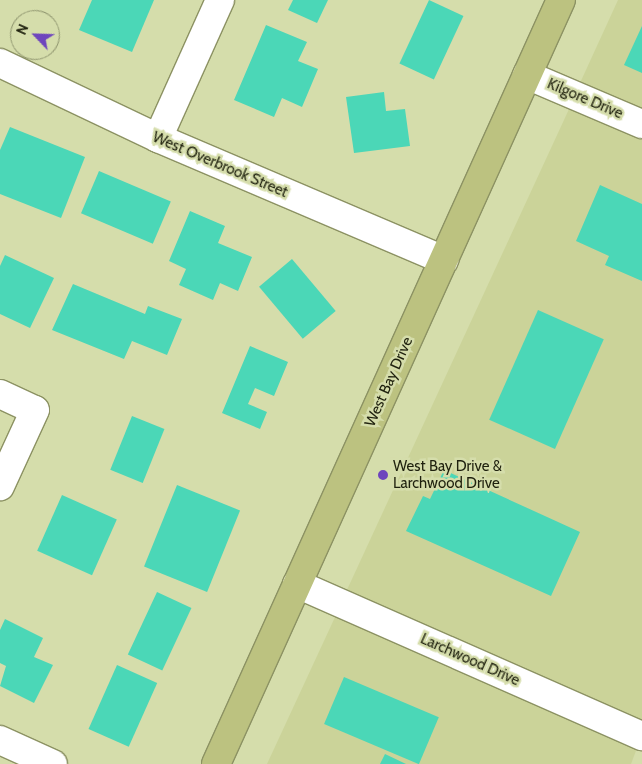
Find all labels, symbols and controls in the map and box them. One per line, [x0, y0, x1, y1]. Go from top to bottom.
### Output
north arrow [10, 10, 60, 60]
text: N [12, 21, 32, 37]
street label: Kilgore Drive [544, 75, 626, 123]
street label: West Overbrook Street [150, 128, 290, 202]
street label: West Bay Drive [361, 334, 417, 430]
place label: West Bay Drive & Larchwood Drive [393, 457, 502, 492]
marker: West Bay Drive & Larchwood Drive [377, 469, 389, 481]
street label: Larchwood Drive [418, 630, 522, 690]

